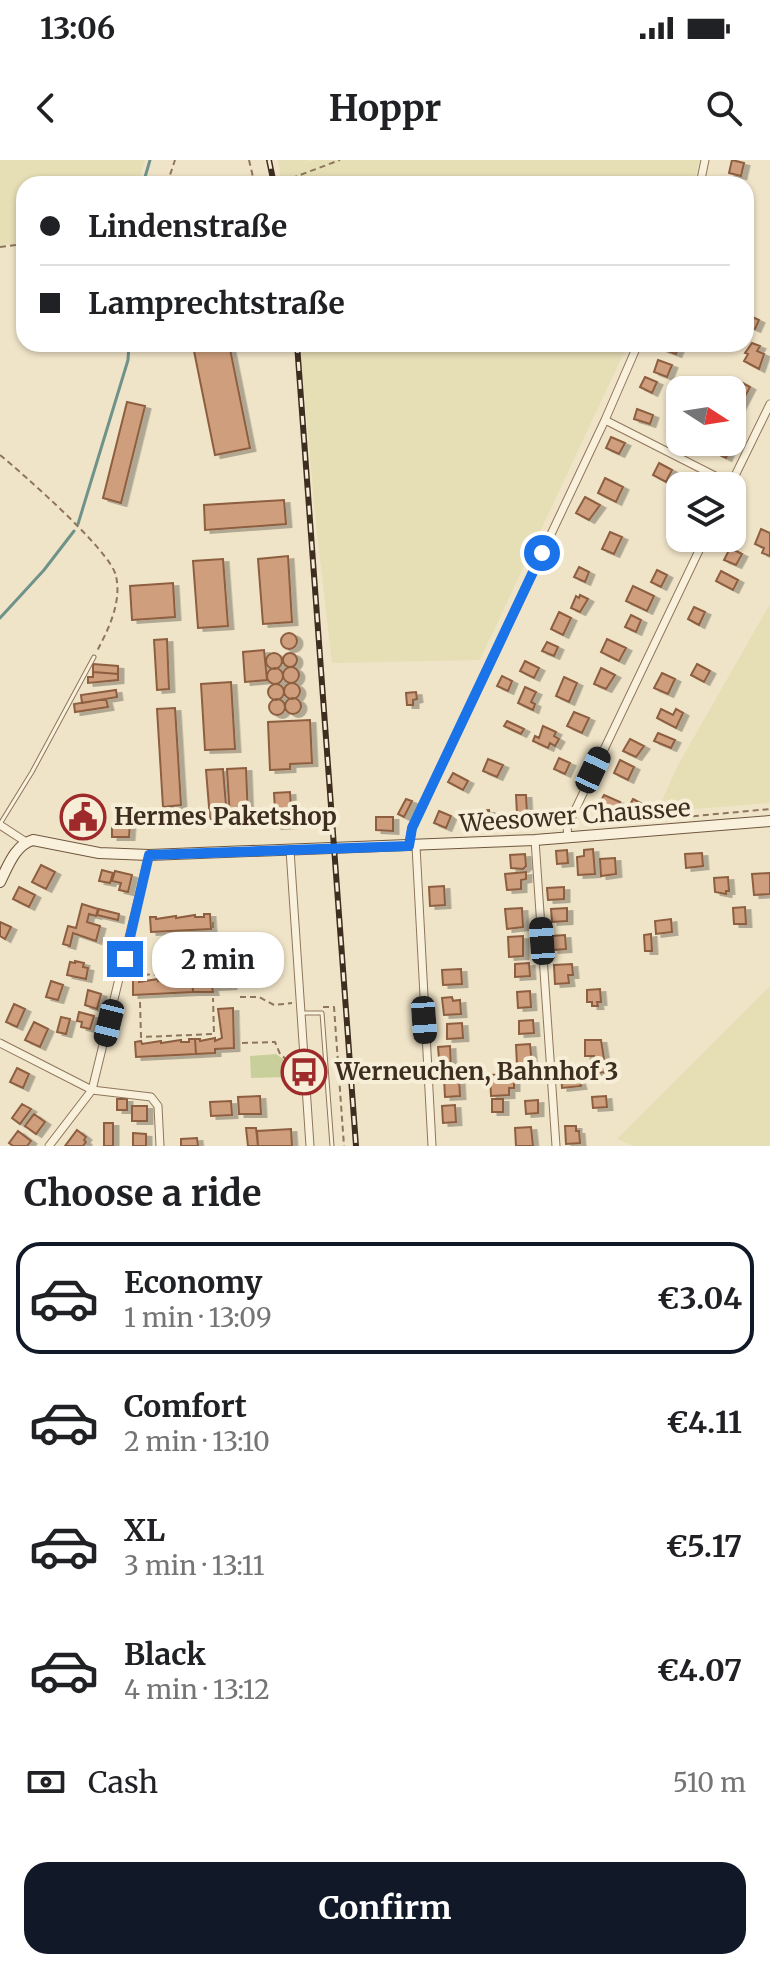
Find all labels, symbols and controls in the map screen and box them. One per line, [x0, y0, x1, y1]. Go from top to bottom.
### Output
text: 13:06 [40, 9, 115, 47]
icon: back [24, 86, 68, 130]
text: Hoppr [329, 86, 441, 131]
icon: search [702, 86, 746, 130]
text: Lindenstraße [88, 207, 287, 245]
text: Lamprechtstraße [88, 284, 345, 322]
north arrow [666, 376, 746, 456]
map controls [666, 376, 746, 552]
button: layers [666, 472, 746, 552]
route start [524, 535, 560, 571]
car [572, 743, 614, 797]
street label: Weesower Chaussee [457, 792, 692, 839]
public building icon: Hermes Paketshop [59, 793, 107, 841]
place label: Hermes Paketshop [114, 801, 337, 832]
car [528, 916, 556, 966]
callout: 2 min [153, 931, 285, 987]
route end [107, 941, 143, 977]
text: 2 min [181, 943, 255, 976]
car [410, 995, 438, 1045]
car [92, 997, 126, 1049]
bus stop icon: Werneuchen, Bahnhof 3 [280, 1048, 328, 1096]
place label: Werneuchen, Bahnhof 3 [334, 1056, 619, 1087]
text: Choose a ride [24, 1171, 261, 1216]
icon: car [28, 1262, 100, 1334]
text: Economy [124, 1263, 262, 1301]
text: €3.04 [657, 1279, 742, 1317]
text: 1 min · 13:09 [124, 1301, 272, 1334]
icon: car [28, 1386, 100, 1458]
text: Comfort [124, 1387, 247, 1425]
text: €4.11 [666, 1403, 742, 1441]
text: 2 min · 13:10 [124, 1425, 270, 1458]
icon: car [28, 1510, 100, 1582]
text: XL [124, 1511, 165, 1549]
text: €5.17 [666, 1527, 742, 1565]
text: 3 min · 13:11 [124, 1549, 265, 1582]
icon: car [28, 1634, 100, 1706]
text: Black [124, 1635, 206, 1673]
text: €4.07 [657, 1651, 742, 1689]
text: 4 min · 13:12 [124, 1673, 270, 1706]
icon: cash [24, 1760, 68, 1804]
text: Cash [88, 1763, 158, 1801]
text: 510 m [673, 1766, 746, 1799]
button: Confirm [24, 1862, 746, 1954]

